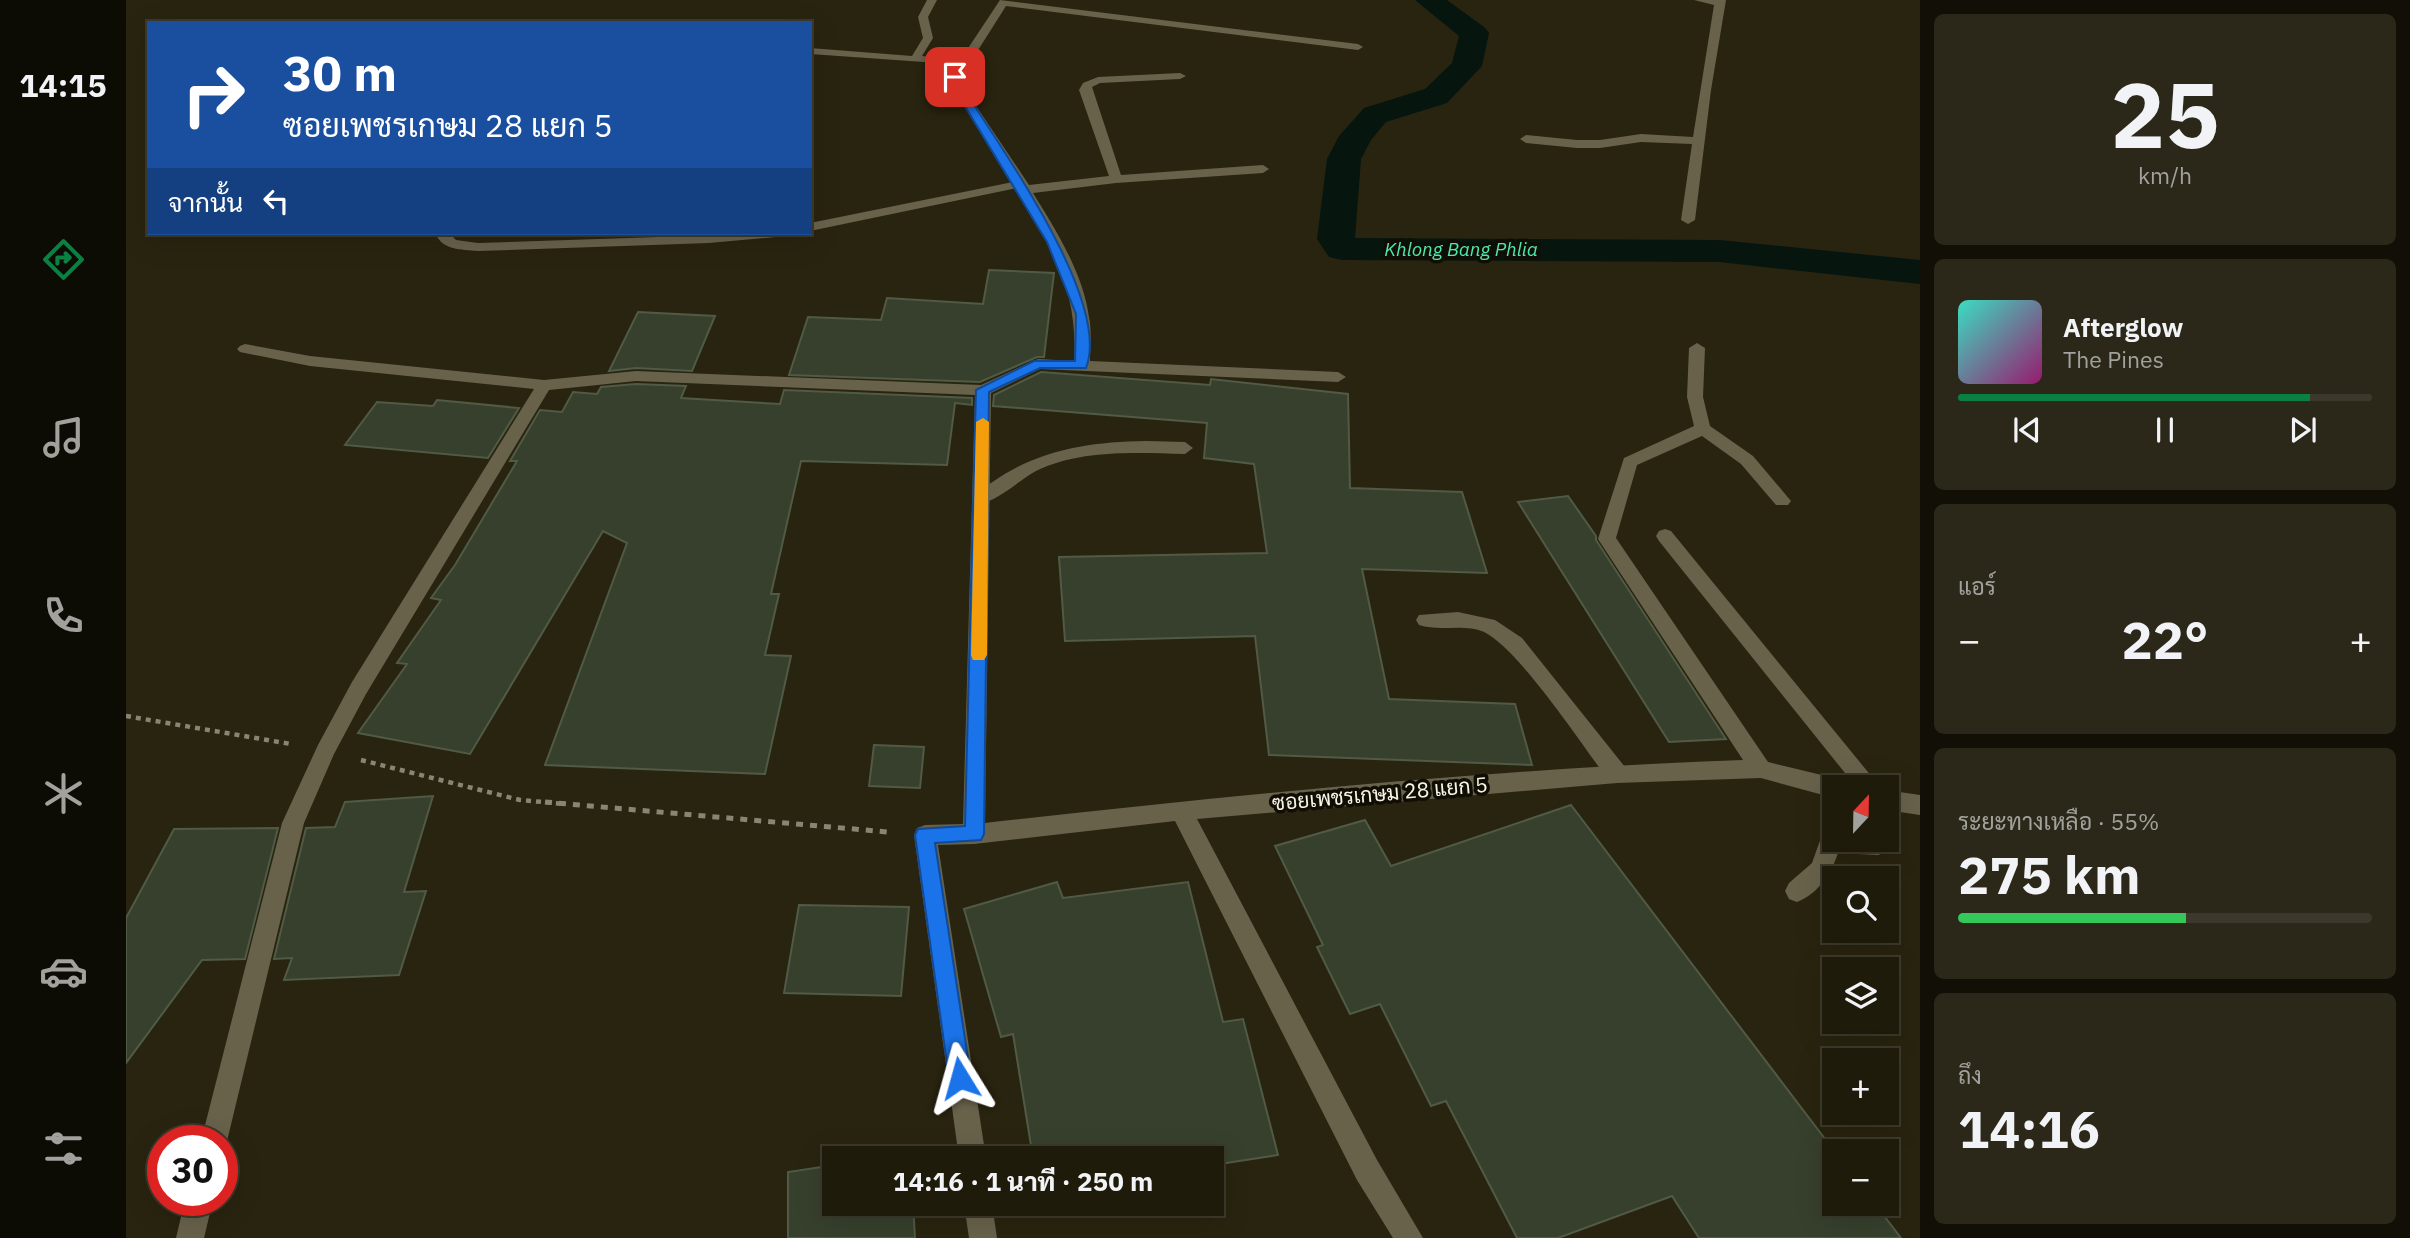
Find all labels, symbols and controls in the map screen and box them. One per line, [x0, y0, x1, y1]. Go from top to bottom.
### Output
text: 30 m [283, 41, 397, 104]
pin [925, 47, 985, 107]
icon: right [168, 49, 259, 140]
text: 25 [2110, 55, 2220, 173]
icon: arrive [936, 58, 974, 96]
text: 14:15 [19, 64, 107, 106]
text: ซอยเพชรเกษม 28 แยก 5 [283, 104, 613, 146]
text: km/h [2138, 160, 2192, 190]
icon: left [257, 182, 295, 220]
text: จากนั้น [168, 185, 243, 219]
icon: directions [39, 235, 88, 284]
water label: Khlong Bang Phlia [1384, 237, 1538, 261]
text: Afterglow [2063, 310, 2183, 344]
text: The Pines [2063, 344, 2164, 374]
icon: previous [2008, 411, 2046, 449]
icon: pause [2146, 411, 2184, 449]
icon: next [2284, 411, 2322, 449]
icon: music [39, 413, 88, 462]
text: แอร์ [1958, 571, 1996, 601]
icon: phone [39, 591, 88, 640]
text: 22° [2122, 606, 2208, 673]
text: − [1958, 615, 1981, 664]
text: + [2349, 615, 2372, 664]
icon: climate [39, 769, 88, 818]
street label: ซอยเพชรเกษม 28 แยก 5 [1271, 770, 1489, 816]
north arrow [1822, 775, 1899, 852]
map controls [1822, 775, 1899, 1216]
text: ระยะทางเหลือ · 55% [1958, 806, 2159, 836]
text: 275 km [1958, 841, 2140, 908]
button: search [1822, 866, 1899, 943]
icon: car [39, 947, 88, 996]
button: layers [1822, 957, 1899, 1034]
position arrow [923, 1041, 997, 1115]
button: + [1822, 1048, 1899, 1125]
text: ถึง [1958, 1060, 1982, 1090]
text: 14:16 [1958, 1095, 2100, 1162]
icon: filters [39, 1124, 88, 1173]
speed limit sign: 30 [147, 1125, 238, 1216]
button: − [1822, 1139, 1899, 1216]
text: 14:16 · 1 นาที · 250 m [893, 1164, 1153, 1198]

